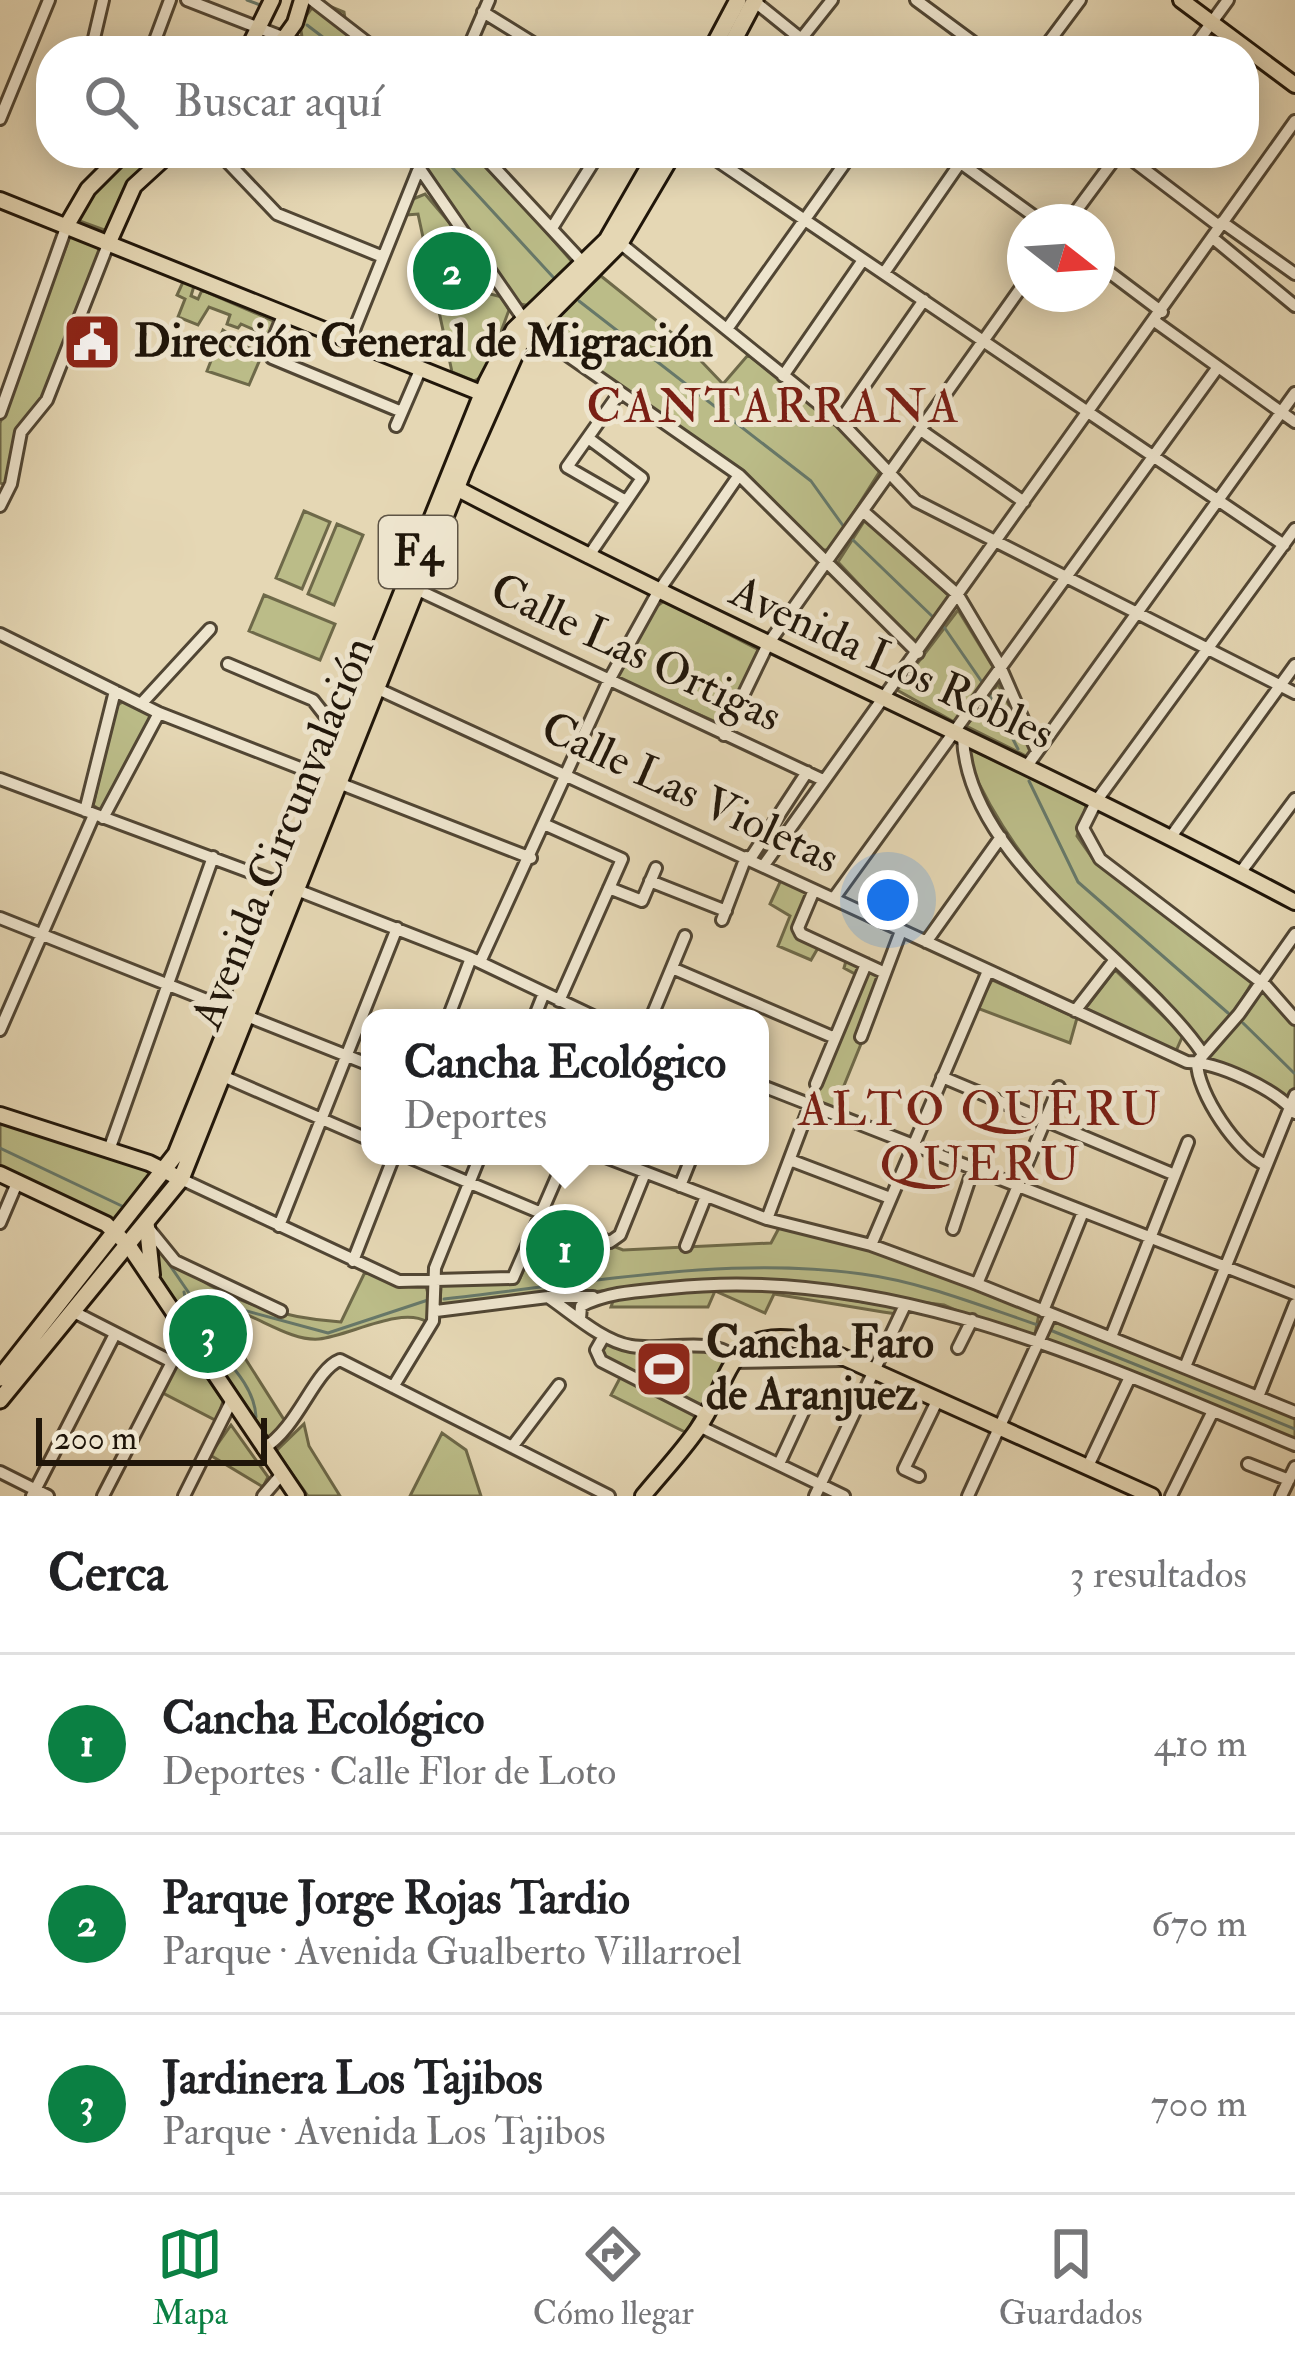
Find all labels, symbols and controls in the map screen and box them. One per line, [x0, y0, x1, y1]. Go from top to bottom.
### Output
search box [36, 36, 1259, 168]
icon: search [78, 69, 144, 135]
text: Buscar aquí [174, 74, 382, 130]
north arrow [1007, 204, 1115, 312]
pin: 2 [413, 226, 491, 316]
public building icon: Dirección General de Migración [61, 311, 123, 373]
place label: Dirección General de Migración [134, 314, 714, 370]
district label: CANTARRANA [586, 377, 962, 437]
road number: F4 [379, 516, 457, 588]
street label: Calle Las Ortigas [482, 561, 790, 745]
street label: Avenida Los Robles [720, 563, 1063, 762]
street label: Avenida Circunvalación [178, 629, 387, 1038]
street label: Calle Las Violetas [532, 700, 848, 886]
your location [858, 870, 918, 930]
popup [361, 1009, 769, 1165]
text: Cancha Ecológico [404, 1035, 726, 1091]
district label: ALTO QUERU QUERU [797, 1080, 1164, 1195]
text: Deportes [404, 1091, 547, 1140]
pin: 1 [526, 1204, 604, 1294]
pin: 3 [169, 1289, 247, 1379]
place label: Cancha Faro de Aranjuez [706, 1315, 934, 1423]
sports icon: Cancha Faro de Aranjuez [633, 1338, 695, 1400]
scale bar [36, 1412, 267, 1465]
text: 200 m [54, 1418, 137, 1459]
text: Cerca [48, 1542, 167, 1606]
text: 3 resultados [1070, 1550, 1247, 1599]
text: Cancha Ecológico [162, 1691, 484, 1747]
text: 1 [80, 1719, 94, 1768]
text: 410 m [1154, 1719, 1247, 1768]
text: Deportes · Calle Flor de Loto [162, 1747, 616, 1796]
text: Parque Jorge Rojas Tardio [162, 1871, 630, 1927]
text: 2 [77, 1899, 97, 1948]
text: 670 m [1151, 1899, 1247, 1948]
text: Parque · Avenida Gualberto Villarroel [162, 1927, 742, 1976]
text: Jardinera Los Tajibos [162, 2051, 543, 2107]
text: 3 [80, 2079, 94, 2128]
text: 700 m [1151, 2079, 1247, 2128]
text: Parque · Avenida Los Tajibos [162, 2107, 606, 2156]
tab: Mapa [152, 2221, 228, 2334]
tab: Cómo llegar [533, 2221, 694, 2334]
tab: Guardados [999, 2221, 1143, 2334]

